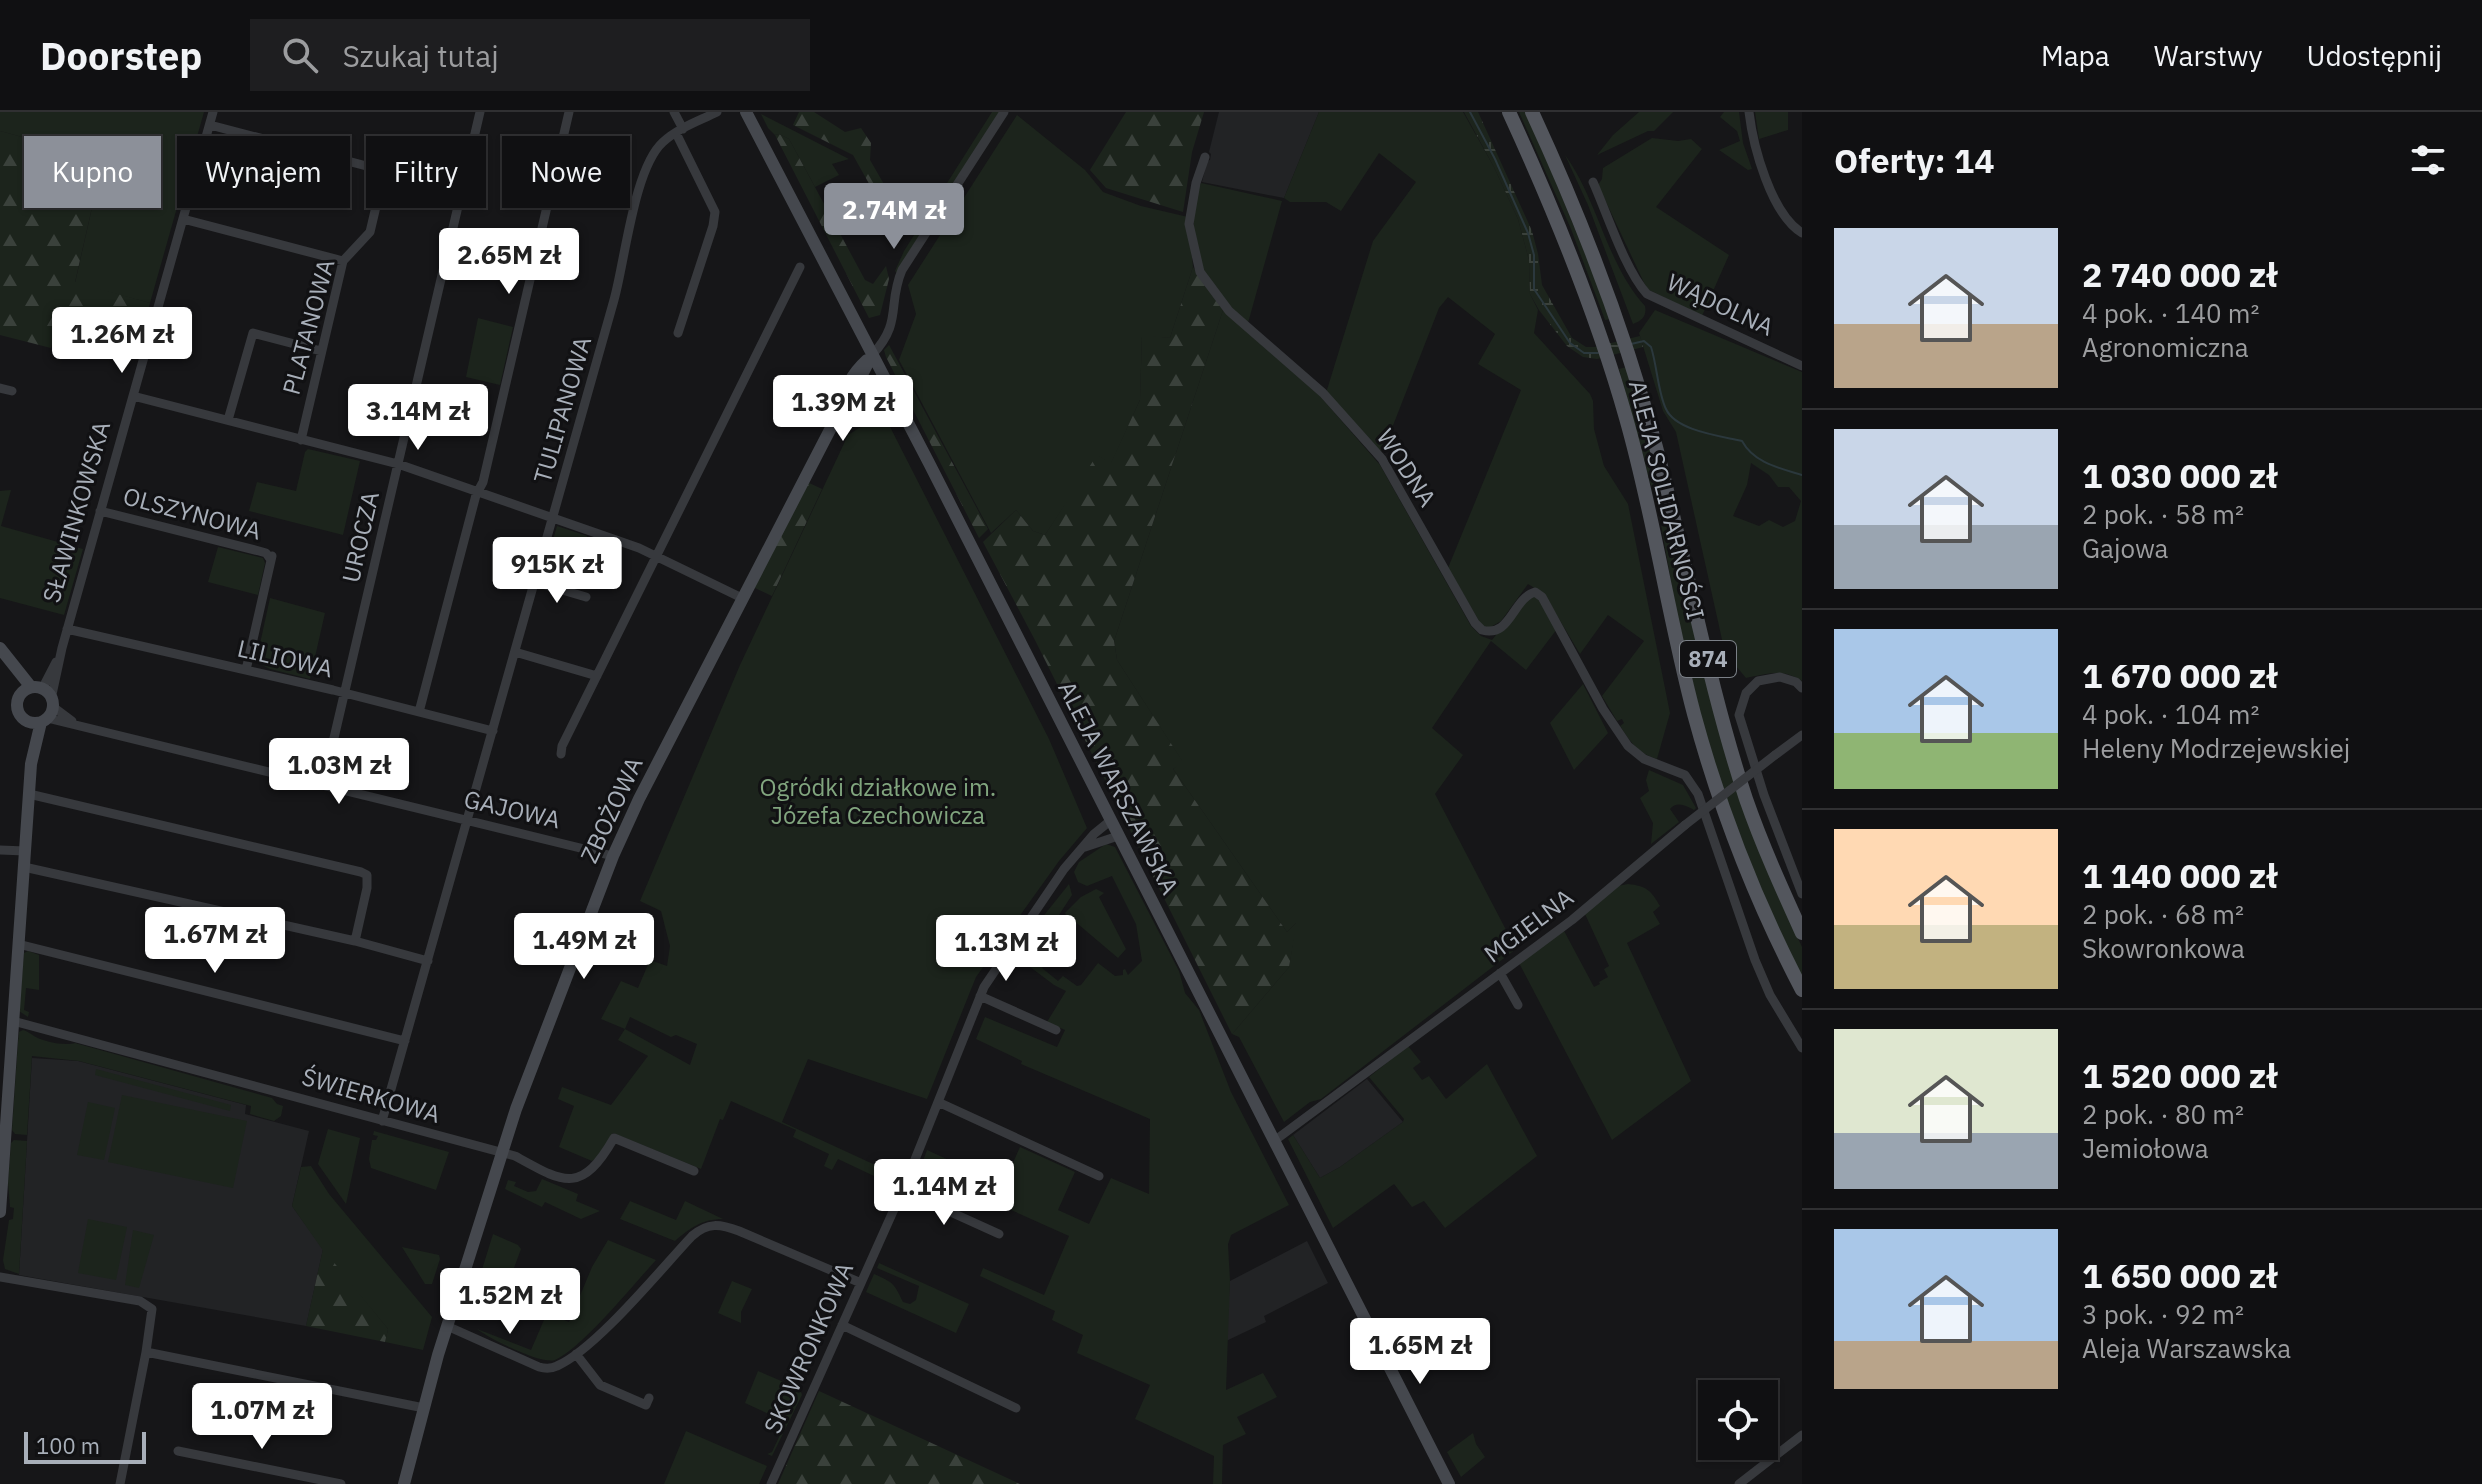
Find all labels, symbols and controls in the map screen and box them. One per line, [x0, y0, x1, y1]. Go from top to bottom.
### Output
search box [250, 19, 810, 91]
text: Doorstep [40, 31, 202, 80]
icon: search [278, 33, 322, 77]
text: Szukaj tutaj [342, 36, 499, 75]
text: Mapa [2041, 37, 2110, 74]
text: Warstwy [2154, 37, 2262, 74]
text: Udostępnij [2306, 37, 2442, 74]
chip: Kupno [24, 136, 161, 208]
chip: Wynajem [177, 136, 350, 208]
chip: Filtry [366, 136, 486, 208]
chip: Nowe [502, 136, 630, 208]
text: Oferty: 14 [1834, 138, 1995, 182]
icon: filters [2406, 138, 2450, 182]
pin: 2.74M zł [811, 183, 977, 251]
text: 2.74M zł [842, 192, 946, 226]
pin: 2.65M zł [426, 228, 592, 296]
text: 2.65M zł [457, 237, 561, 271]
text: 2 740 000 zł [2082, 252, 2277, 296]
street label: PLATANOWA [275, 255, 341, 398]
icon: home [1898, 260, 1994, 356]
street label: WĄDOLNA [1662, 265, 1779, 343]
text: 4 pok. · 140 m² [2082, 296, 2260, 330]
pin: 1.26M zł [39, 307, 205, 375]
text: 1.26M zł [70, 316, 174, 350]
text: Agronomiczna [2082, 330, 2249, 364]
street label: TULIPANOWA [526, 333, 598, 487]
pin: 1.39M zł [760, 375, 926, 443]
street label: ALEJA SOLIDARNOŚCI [1622, 377, 1712, 623]
pin: 3.14M zł [335, 384, 501, 452]
text: 1.39M zł [791, 384, 895, 418]
text: 3.14M zł [366, 393, 470, 427]
street label: SŁAWINKOWSKA [35, 417, 117, 606]
street label: WODNA [1370, 422, 1444, 513]
text: 1 030 000 zł [2082, 453, 2277, 497]
icon: home [1898, 461, 1994, 557]
street label: OLSZYNOWA [120, 479, 265, 547]
street label: UROCZA [334, 488, 386, 585]
text: 2 pok. · 58 m² [2082, 497, 2244, 531]
text: Gajowa [2082, 531, 2169, 565]
pin: 915K zł [483, 537, 631, 605]
text: 915K zł [511, 546, 603, 580]
street label: LILIOWA [234, 632, 336, 685]
road number: 874 [1680, 641, 1736, 677]
text: 1 670 000 zł [2082, 653, 2277, 697]
icon: home [1898, 661, 1994, 757]
street label: ALEJA WARSZAWSKA [1051, 675, 1187, 900]
text: 4 pok. · 104 m² [2082, 697, 2260, 731]
text: Heleny Modrzejewskiej [2082, 731, 2350, 765]
pin: 1.03M zł [256, 738, 422, 806]
text: 1.03M zł [287, 747, 391, 781]
street label: ZBOŻOWA [573, 751, 650, 868]
park label: Ogródki działkowe im. Józefa Czechowicza [760, 771, 996, 831]
street label: GAJOWA [461, 782, 564, 836]
text: 1 140 000 zł [2082, 853, 2277, 897]
icon: home [1898, 861, 1994, 957]
street label: MGIELNA [1477, 881, 1580, 969]
text: 2 pok. · 68 m² [2082, 897, 2244, 931]
pin: 1.67M zł [132, 907, 298, 975]
pin: 1.49M zł [501, 913, 667, 981]
pin: 1.13M zł [923, 915, 1089, 983]
text: 1.67M zł [163, 916, 267, 950]
text: 1.49M zł [532, 922, 636, 956]
text: 1.13M zł [954, 924, 1058, 958]
text: Skowronkowa [2082, 931, 2245, 965]
text: 1 520 000 zł [2082, 1053, 2277, 1097]
street label: ŚWIERKOWA [298, 1060, 444, 1130]
icon: home [1898, 1061, 1994, 1157]
text: 2 pok. · 80 m² [2082, 1097, 2244, 1131]
text: Jemiołowa [2082, 1131, 2209, 1165]
pin: 1.14M zł [861, 1159, 1027, 1227]
text: 1.14M zł [892, 1168, 996, 1202]
text: 1 650 000 zł [2082, 1253, 2277, 1297]
street label: SKOWRONKOWA [756, 1257, 860, 1438]
icon: home [1898, 1261, 1994, 1357]
pin: 1.52M zł [427, 1268, 593, 1336]
text: 1.52M zł [458, 1277, 562, 1311]
text: 3 pok. · 92 m² [2082, 1297, 2244, 1331]
pin: 1.65M zł [1337, 1318, 1503, 1386]
text: 1.65M zł [1368, 1327, 1472, 1361]
text: Aleja Warszawska [2082, 1331, 2291, 1365]
map controls [1698, 1380, 1778, 1460]
button: locate [1698, 1380, 1778, 1460]
pin: 1.07M zł [179, 1383, 345, 1451]
text: 1.07M zł [210, 1392, 314, 1426]
scale bar [24, 1428, 146, 1464]
text: 100 m [36, 1431, 100, 1460]

